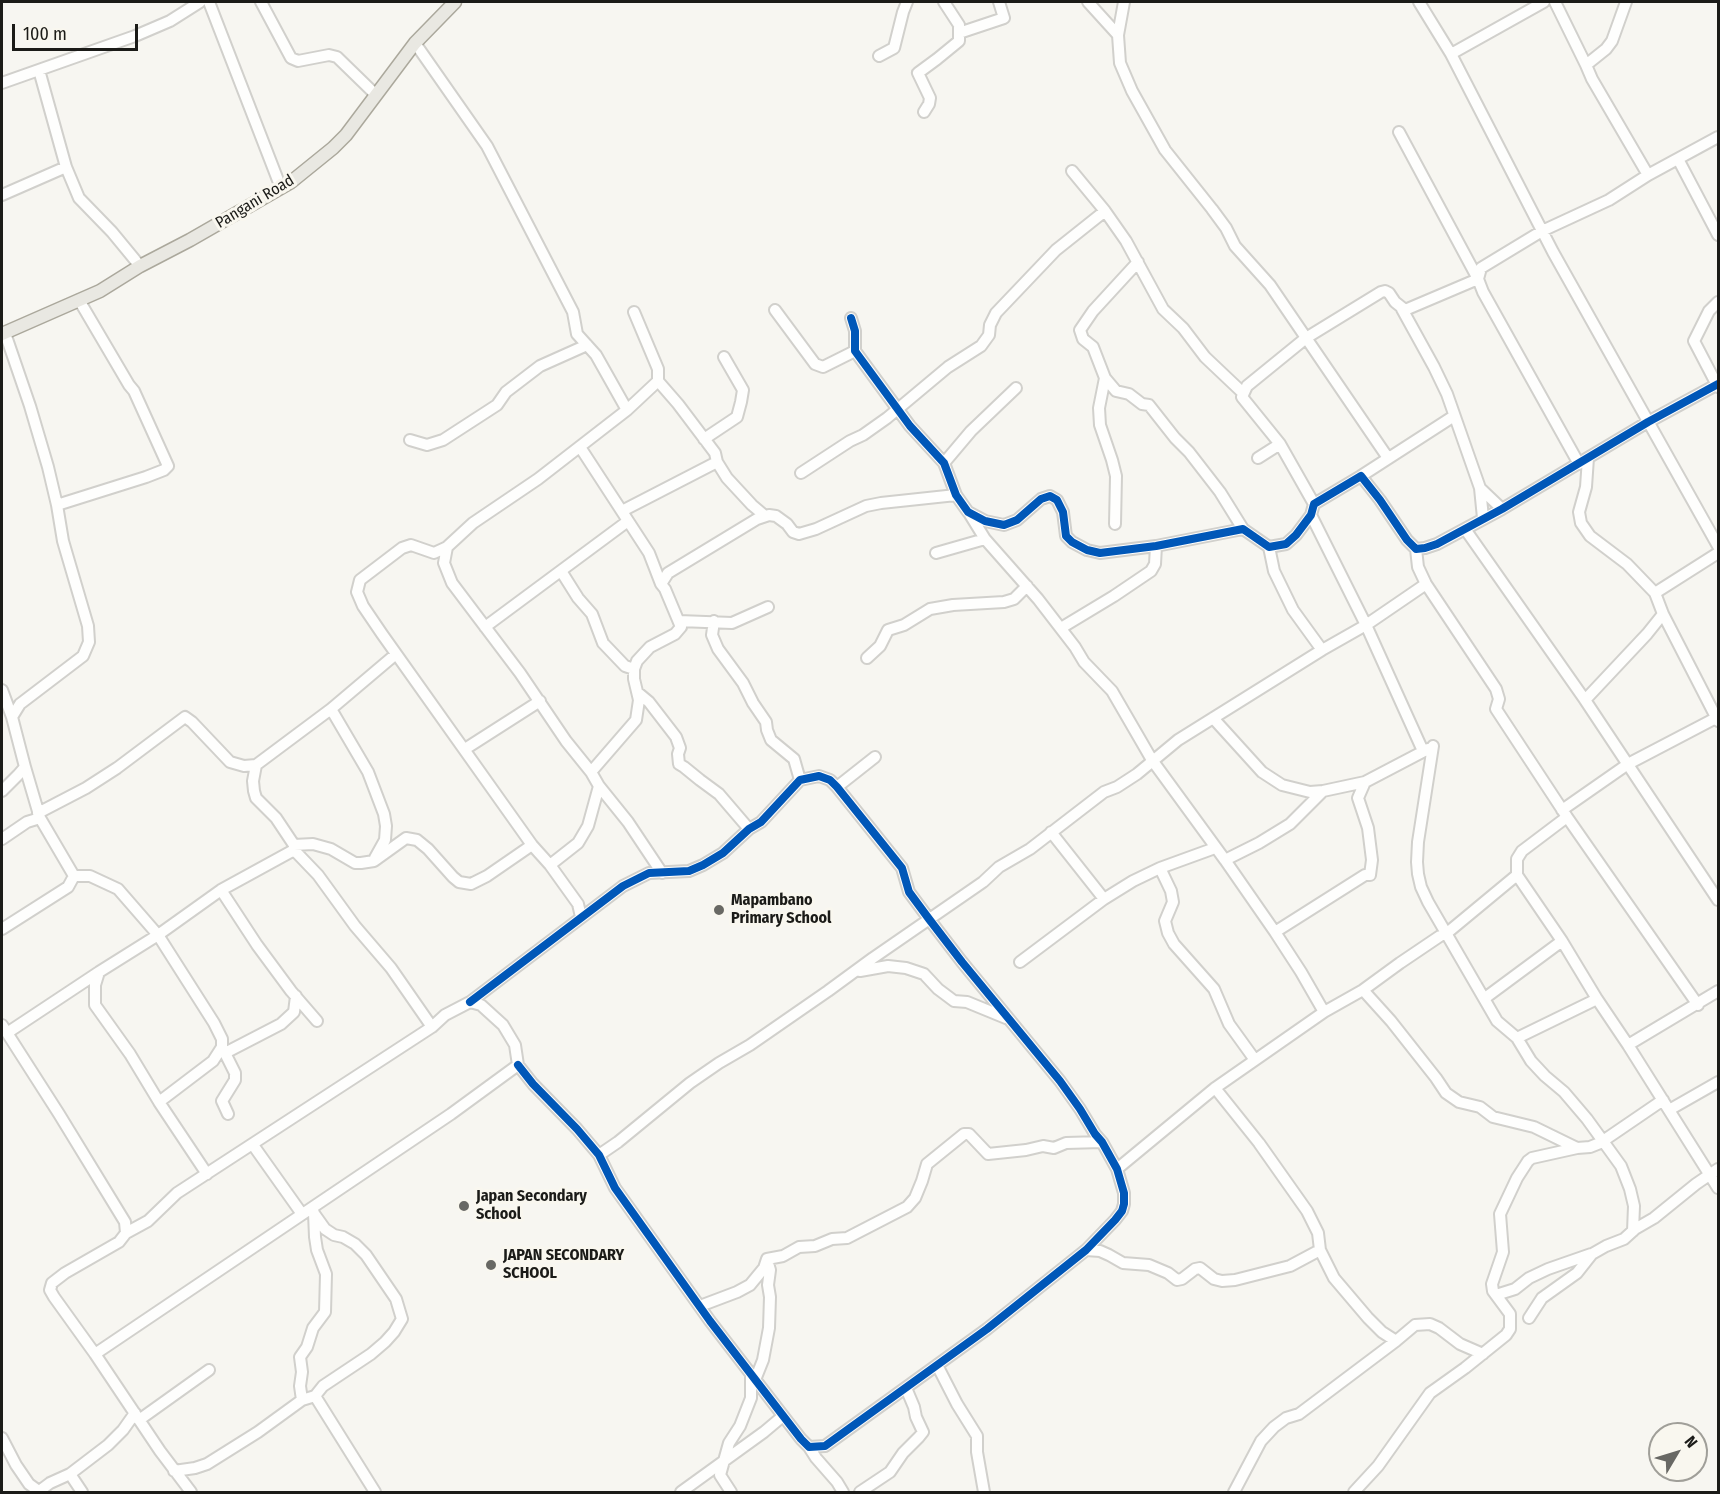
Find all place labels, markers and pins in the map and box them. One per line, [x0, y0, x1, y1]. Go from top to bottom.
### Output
place label: Mapambano Primary School [731, 891, 831, 929]
marker: Mapambano Primary School [712, 903, 726, 917]
place label: Japan Secondary School [476, 1187, 587, 1225]
marker: Japan Secondary School [457, 1199, 471, 1213]
place label: JAPAN SECONDARY SCHOOL [503, 1246, 624, 1284]
marker: JAPAN SECONDARY SCHOOL [484, 1258, 498, 1272]

